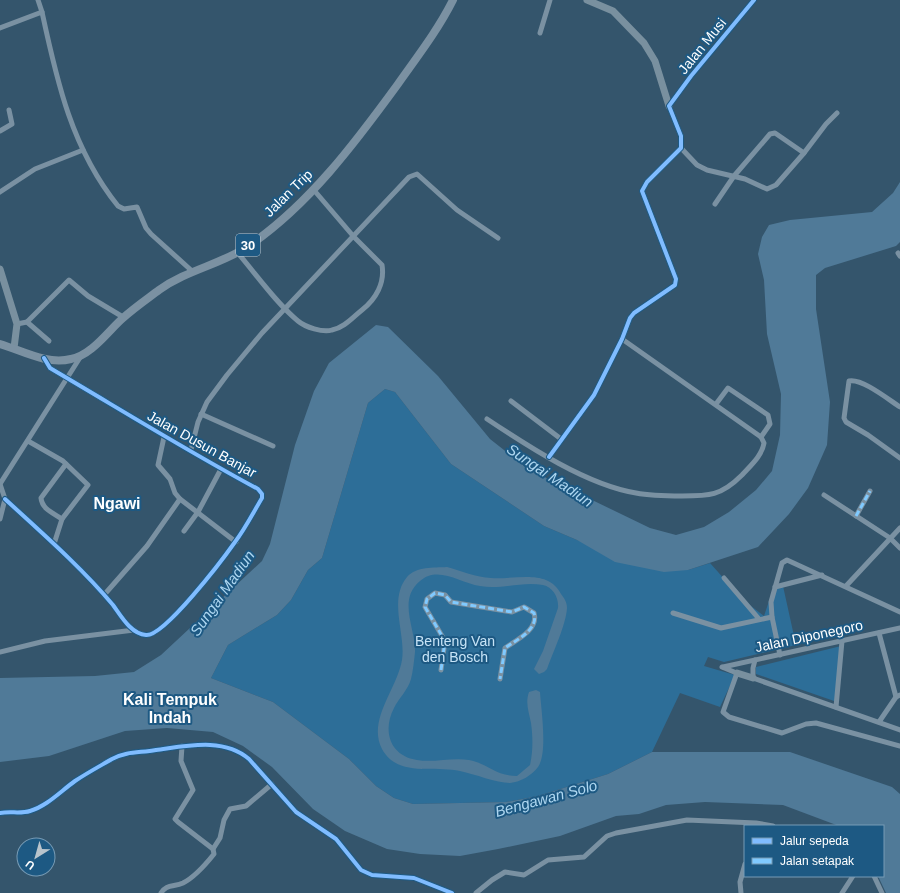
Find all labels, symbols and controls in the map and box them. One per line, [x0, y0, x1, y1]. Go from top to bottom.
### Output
street label: Jalan Musi [675, 15, 729, 77]
street label: Jalan Trip [261, 166, 316, 220]
road number: 30 [236, 234, 260, 256]
street label: Jalan Dusun Banjar [145, 407, 260, 481]
water label: Sungai Madiun [504, 440, 596, 510]
district label: Ngawi [93, 495, 141, 512]
water label: Sungai Madiun [186, 547, 258, 639]
street label: Jalan Diponegoro [754, 617, 865, 655]
park label: Benteng Van den Bosch [415, 633, 495, 665]
district label: Kali Tempuk Indah [123, 691, 217, 726]
water label: Bengawan Solo [493, 776, 599, 820]
legend [744, 825, 884, 877]
text: Jalur sepeda [780, 834, 849, 848]
north arrow [16, 837, 56, 877]
text: Jalan setapak [780, 854, 855, 868]
text: U [23, 858, 37, 872]

